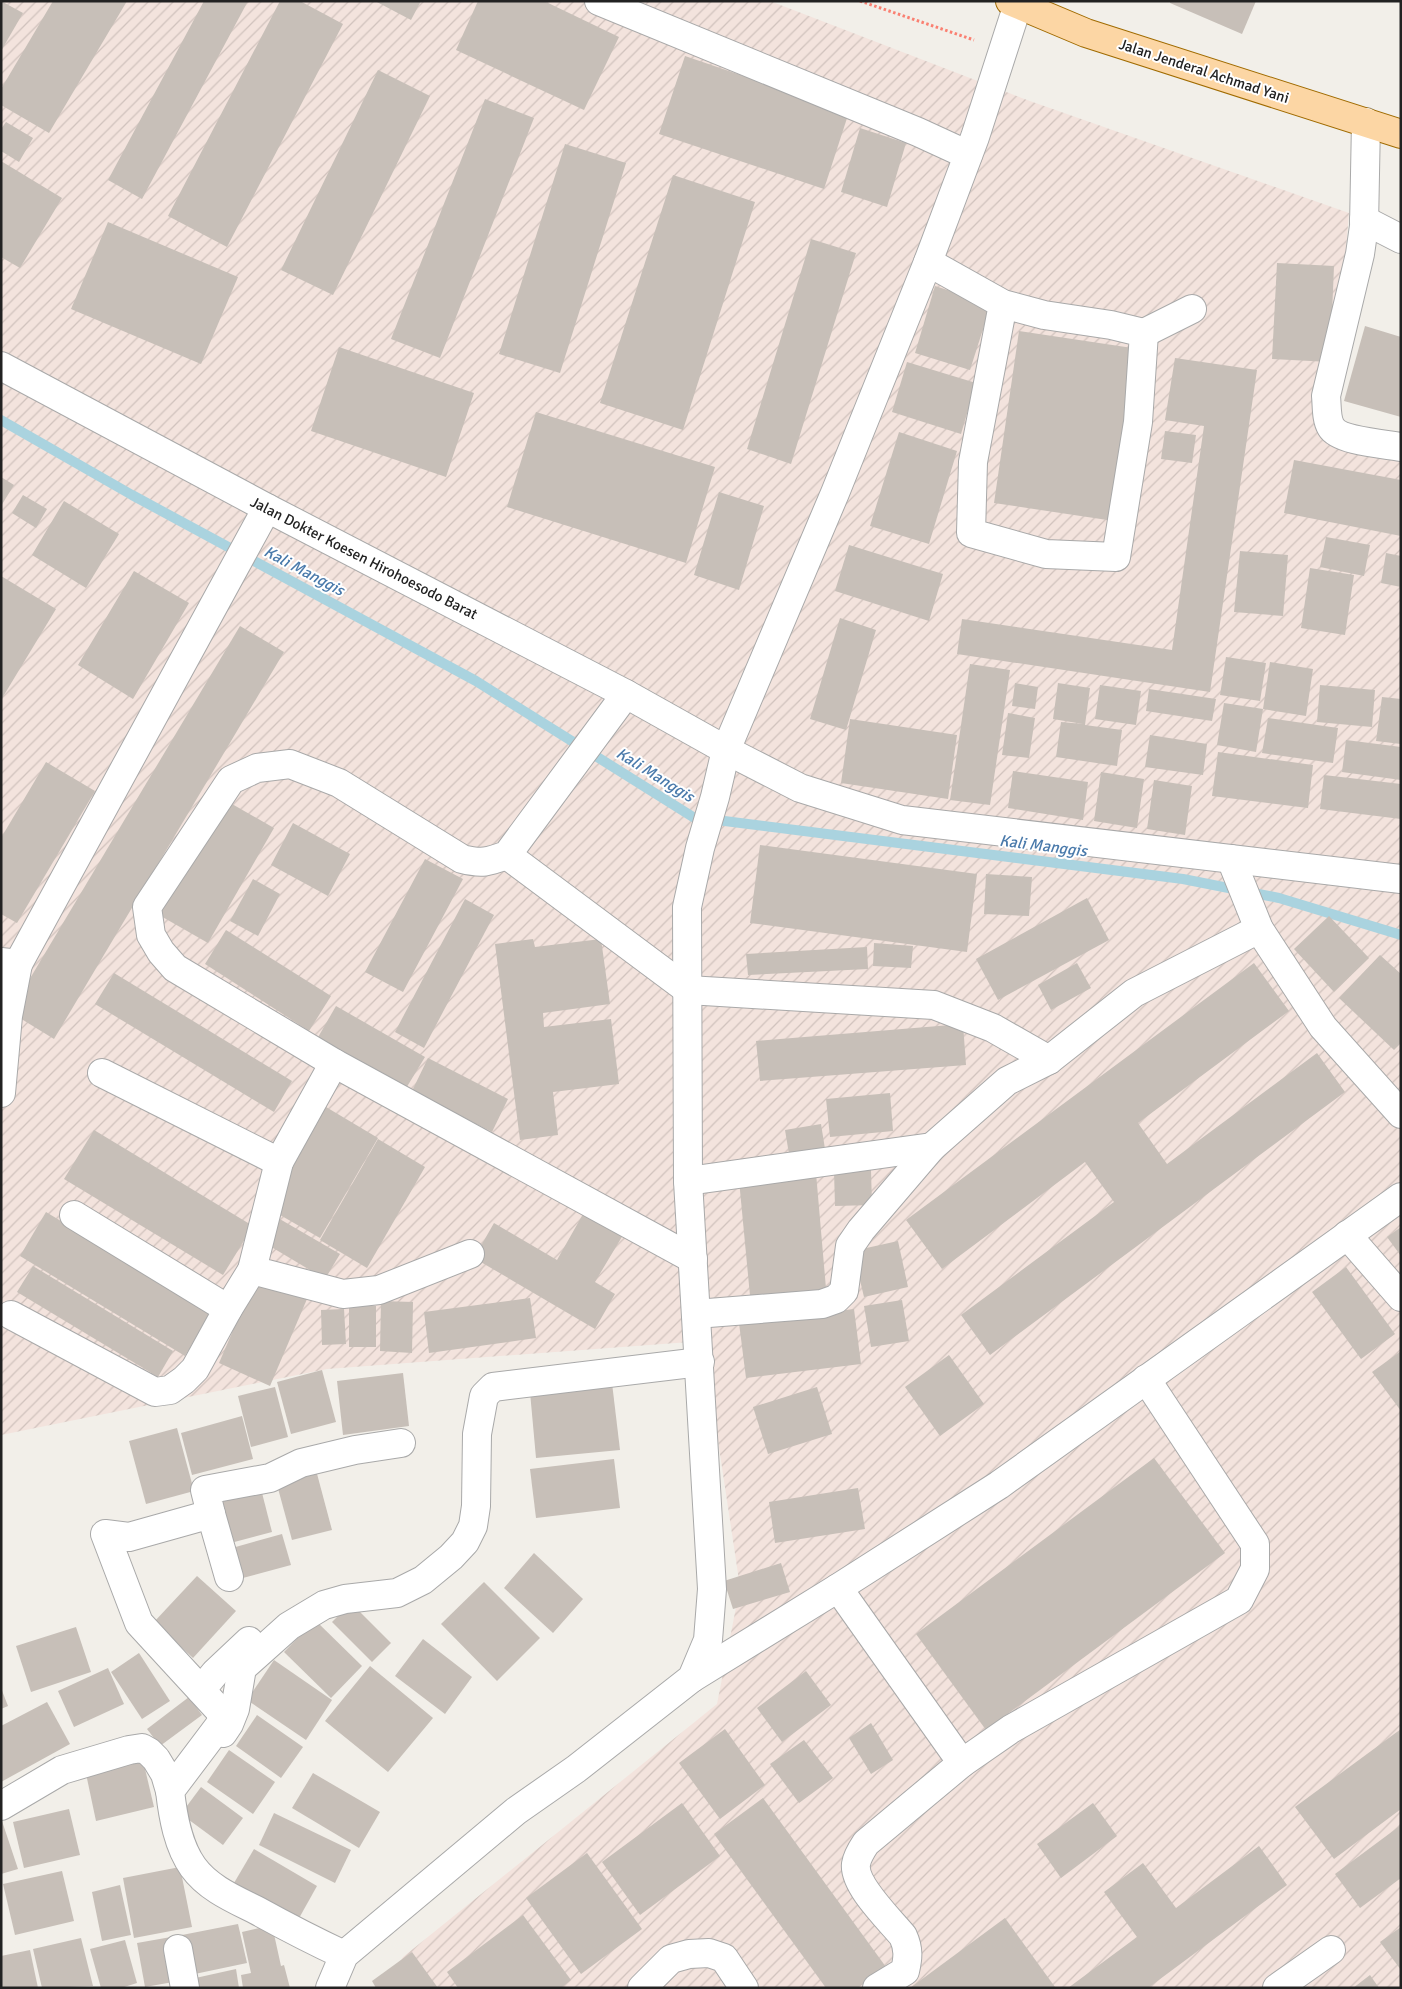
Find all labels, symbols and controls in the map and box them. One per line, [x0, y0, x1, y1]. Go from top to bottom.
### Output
street label: Jalan Jenderal Achmad Yani [1117, 35, 1291, 107]
street label: Jalan Dokter Koesen Hirohoesodo Barat [247, 493, 481, 623]
water label: Kali Manggis [260, 541, 349, 601]
water label: Kali Manggis [612, 743, 699, 808]
water label: Kali Manggis [998, 831, 1090, 862]

